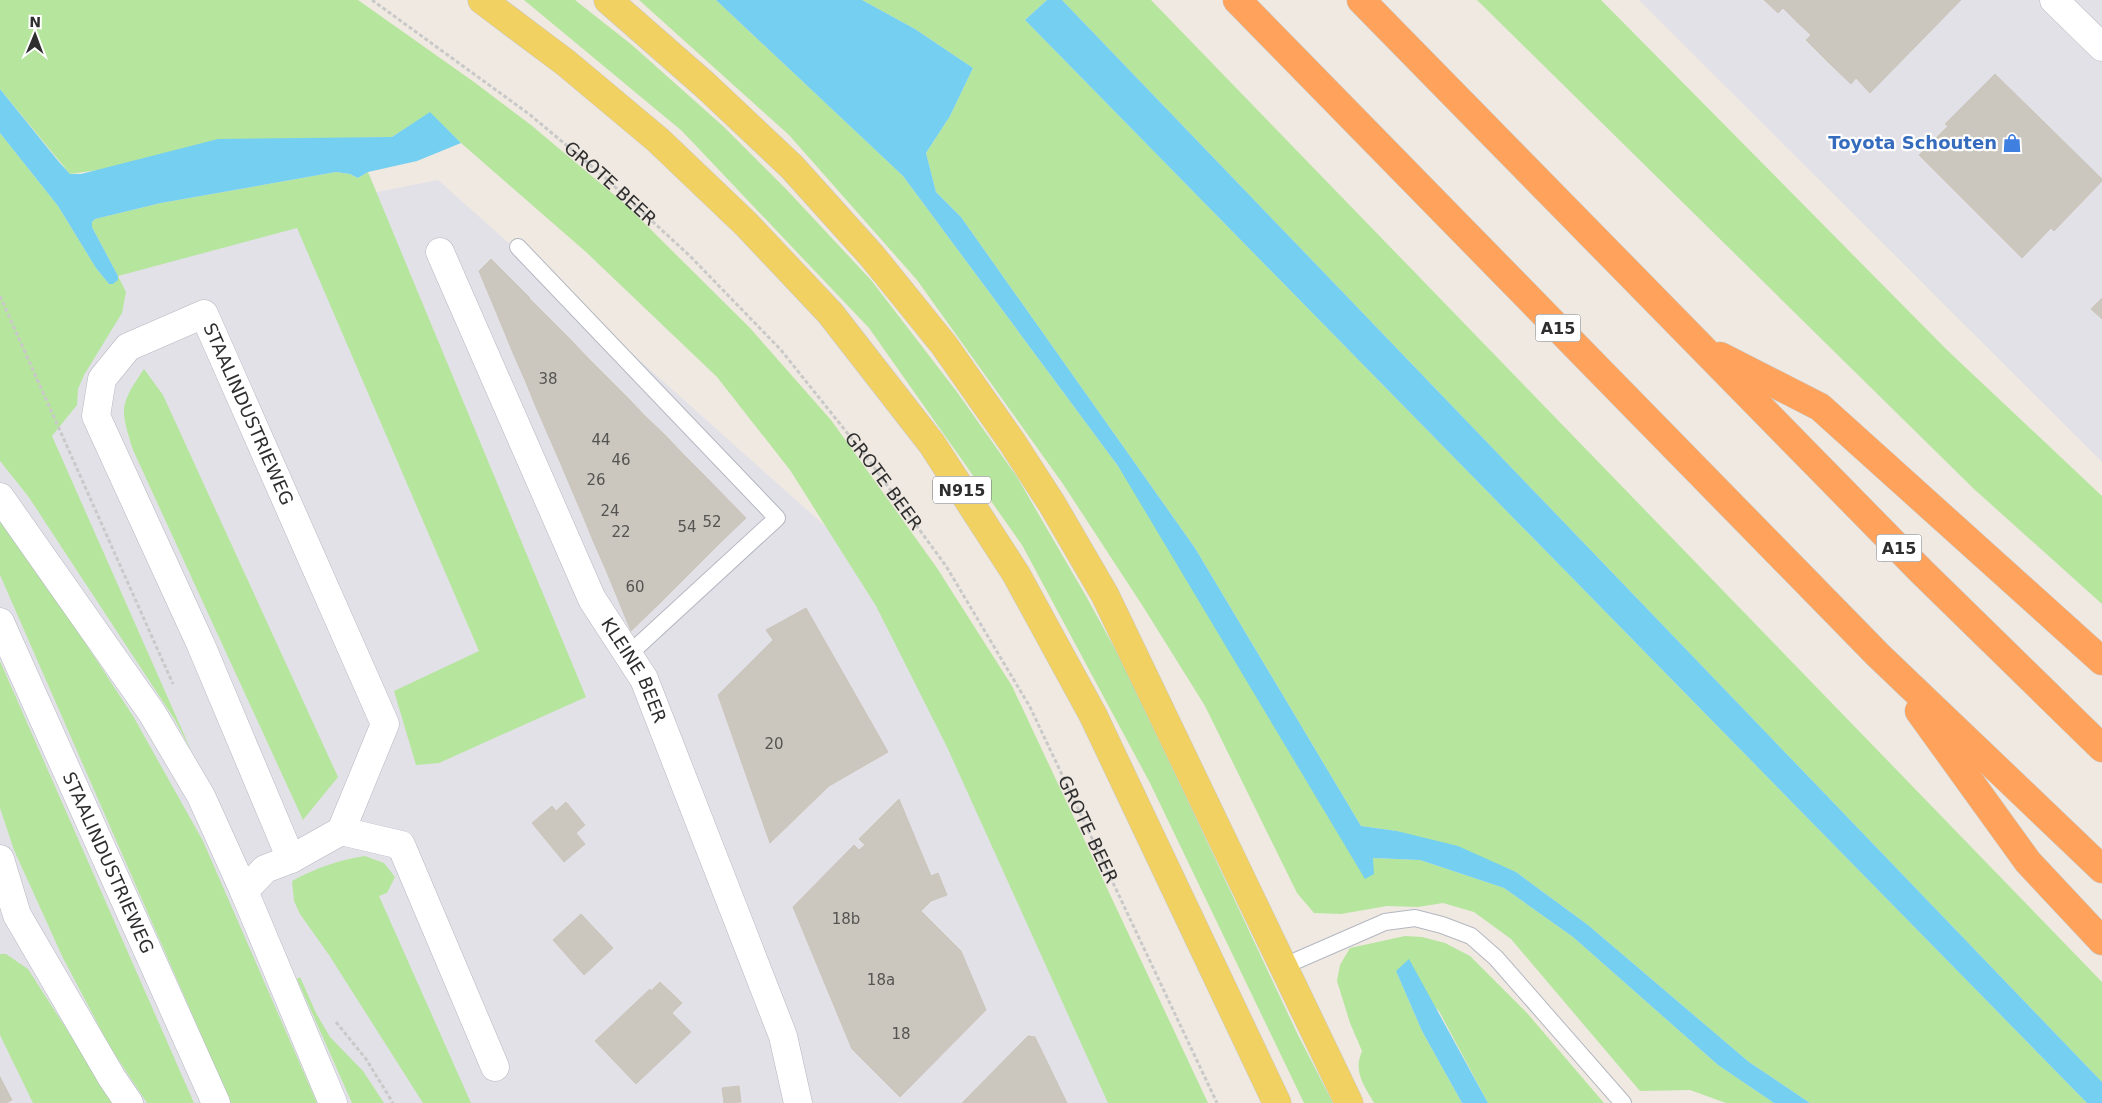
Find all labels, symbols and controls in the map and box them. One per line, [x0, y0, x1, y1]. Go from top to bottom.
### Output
north arrow [10, 10, 60, 60]
text: N [29, 14, 41, 30]
place label: Toyota Schouten [1828, 132, 1997, 153]
shop icon: Toyota Schouten [2001, 132, 2023, 154]
street label: GROTE BEER [560, 137, 661, 230]
road number: A15 [1536, 314, 1580, 342]
street label: STAALINDUSTRIEWEG [199, 320, 298, 508]
house number: 38 [538, 370, 558, 388]
street label: GROTE BEER [841, 428, 927, 534]
house number: 44 [591, 431, 611, 449]
house number: 46 [611, 451, 631, 469]
house number: 26 [586, 471, 606, 489]
road number: N915 [933, 476, 991, 504]
house number: 24 [600, 502, 620, 520]
house number: 52 [702, 513, 722, 531]
house number: 54 [677, 518, 697, 536]
house number: 22 [611, 523, 631, 541]
road number: A15 [1876, 534, 1922, 562]
house number: 60 [625, 578, 645, 596]
street label: KLEINE BEER [597, 614, 671, 726]
house number: 20 [764, 735, 784, 753]
street label: STAALINDUSTRIEWEG [59, 769, 159, 957]
street label: GROTE BEER [1054, 772, 1123, 886]
house number: 18b [832, 910, 860, 928]
house number: 18a [867, 971, 895, 989]
house number: 18 [891, 1025, 911, 1043]

